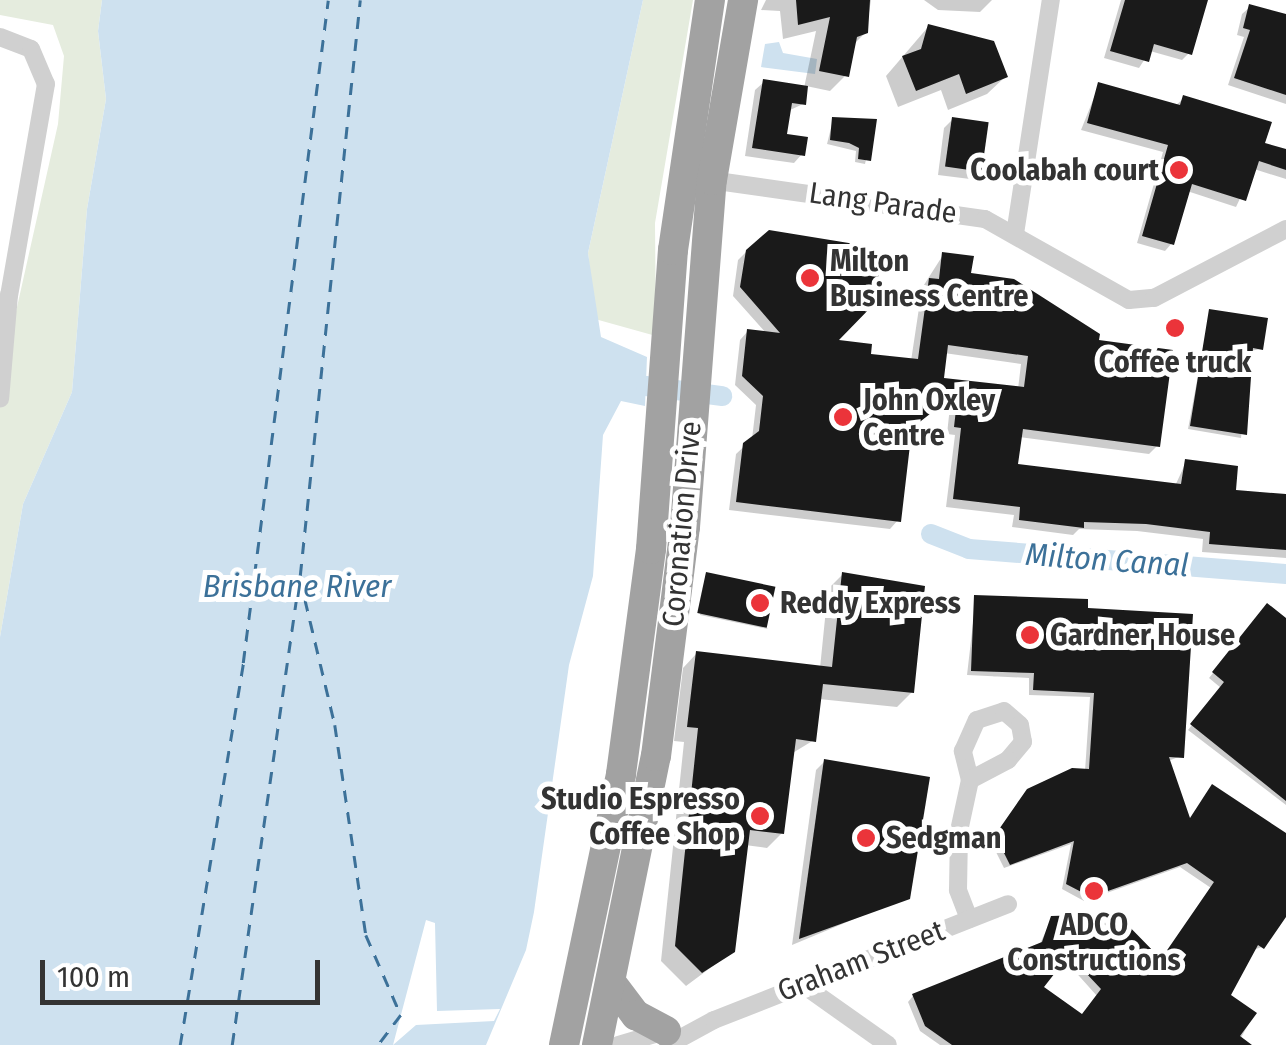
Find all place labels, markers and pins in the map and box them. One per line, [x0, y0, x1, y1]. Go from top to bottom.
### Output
place label: Coolabah court [970, 152, 1159, 188]
marker: Coolabah court [1168, 159, 1190, 181]
place label: Milton Business Centre [830, 243, 1028, 314]
marker: Milton Business Centre [799, 267, 821, 289]
marker: Coffee truck [1164, 317, 1186, 339]
place label: Coffee truck [1099, 344, 1251, 380]
place label: John Oxley Centre [863, 382, 995, 452]
marker: John Oxley Centre [832, 406, 854, 428]
place label: Reddy Express [780, 585, 961, 621]
marker: Reddy Express [749, 592, 771, 614]
place label: Gardner House [1050, 617, 1235, 653]
marker: Gardner House [1019, 624, 1041, 646]
place label: Studio Espresso Coffee Shop [541, 781, 740, 852]
marker: Studio Espresso Coffee Shop [749, 805, 771, 827]
place label: Sedgman [886, 820, 1002, 856]
marker: Sedgman [855, 827, 877, 849]
marker: ADCO Constructions [1083, 880, 1105, 902]
place label: ADCO Constructions [1007, 907, 1181, 978]

